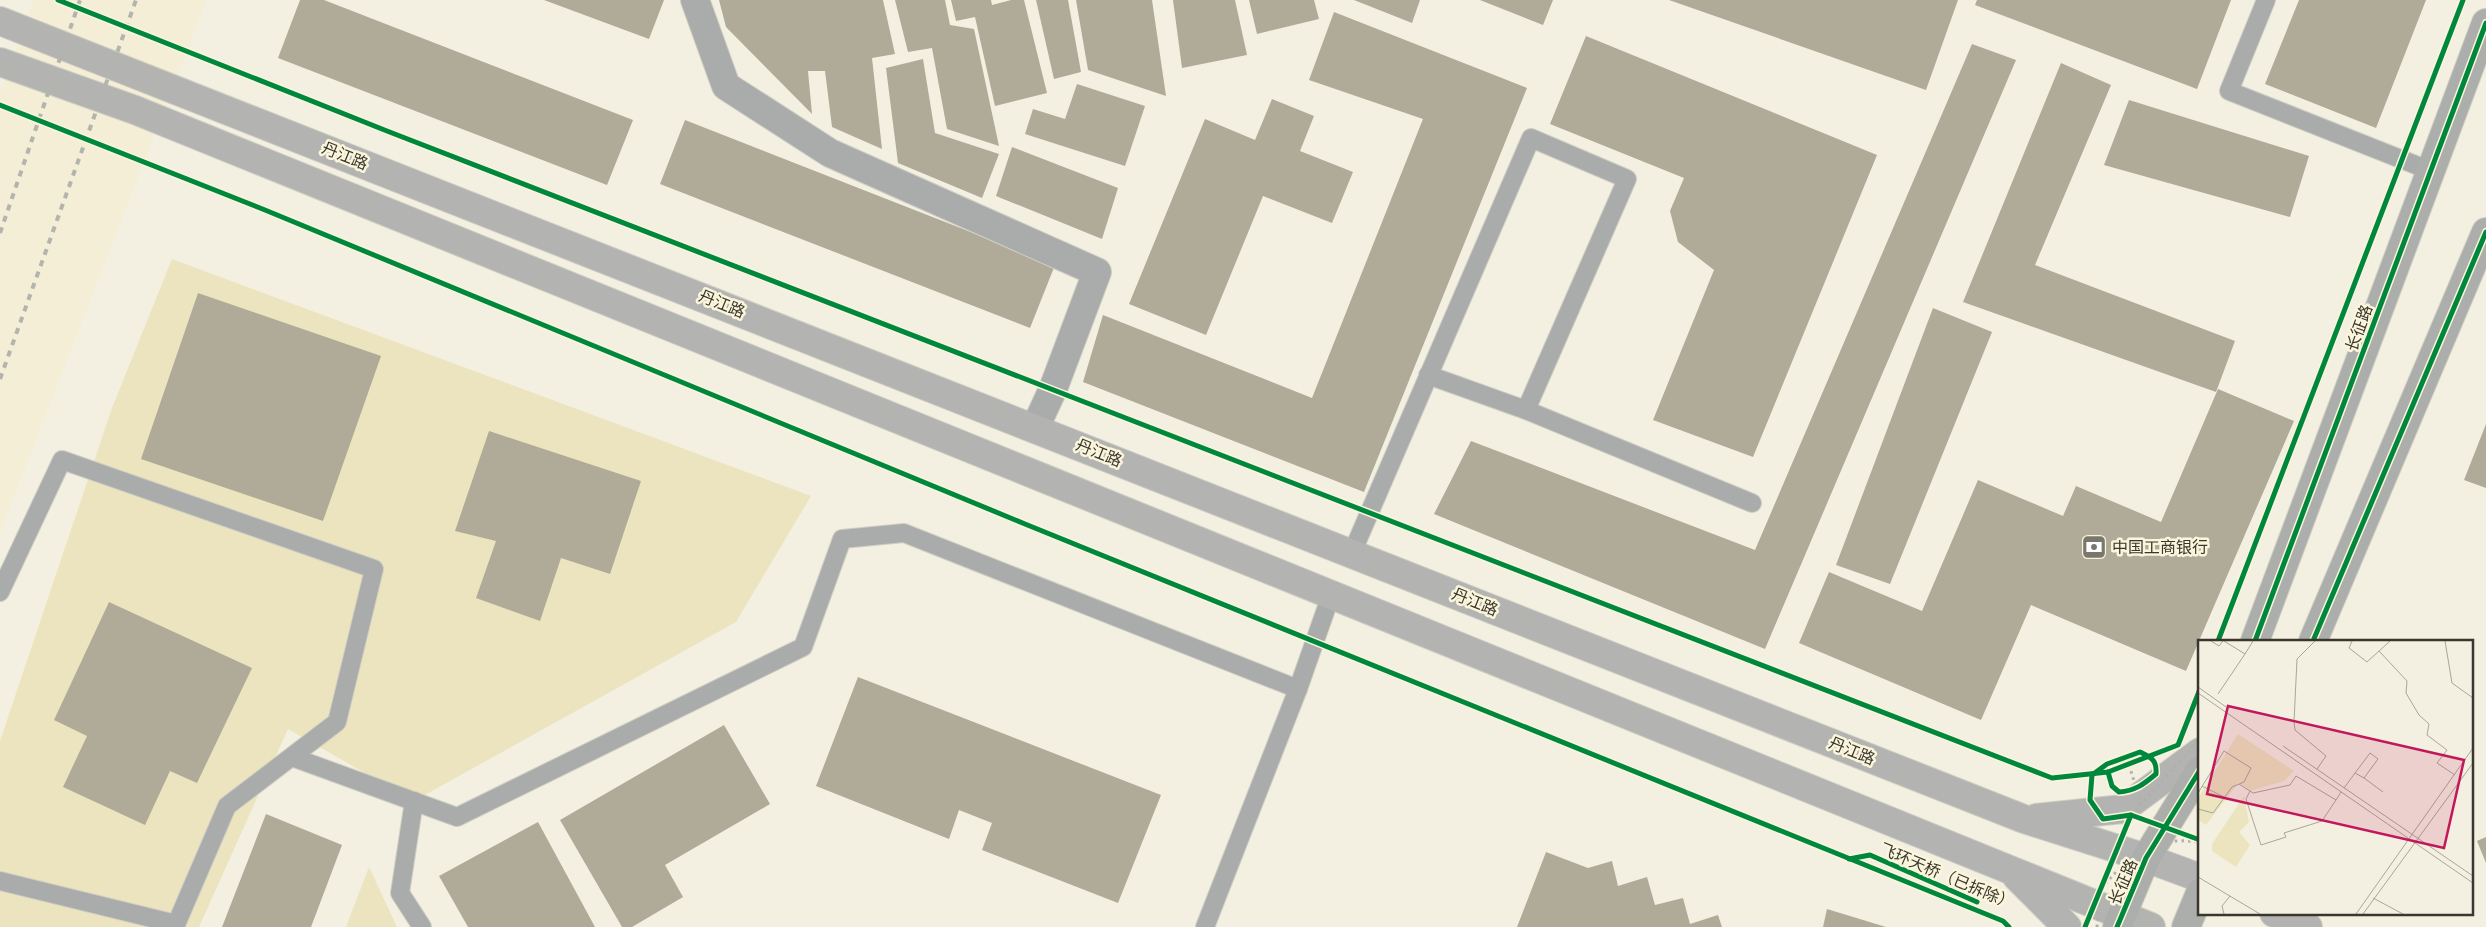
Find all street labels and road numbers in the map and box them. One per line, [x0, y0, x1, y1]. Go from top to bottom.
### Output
street label: 丹江路 [319, 138, 371, 174]
street label: 丹江路 [696, 286, 748, 322]
street label: 长征路 [2342, 302, 2376, 354]
street label: 丹江路 [1073, 435, 1125, 471]
street label: 丹江路 [1449, 584, 1501, 620]
street label: 丹江路 [1826, 733, 1878, 769]
street label: 飞环天桥（已拆除） [1877, 839, 2017, 913]
street label: 长征路 [2105, 856, 2141, 908]

